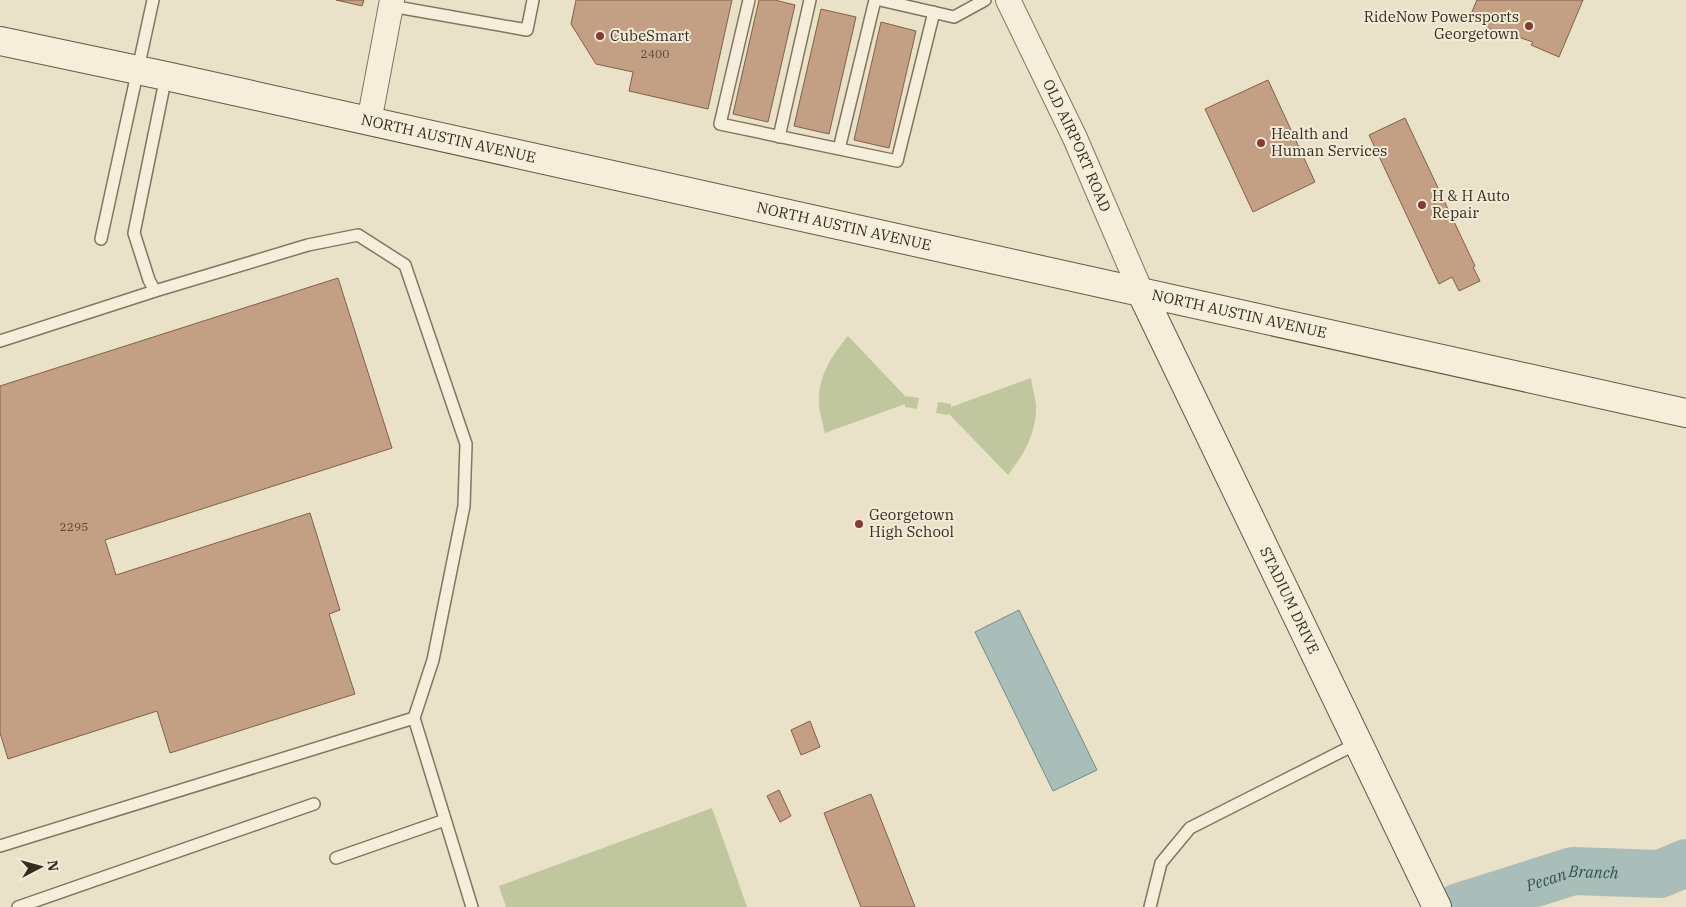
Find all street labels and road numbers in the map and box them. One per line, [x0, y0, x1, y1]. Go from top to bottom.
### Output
street label: OLD AIRPORT ROAD [1039, 76, 1116, 215]
street label: NORTH AUSTIN AVENUE [359, 110, 538, 167]
street label: NORTH AUSTIN AVENUE [755, 197, 933, 254]
street label: NORTH AUSTIN AVENUE [1150, 285, 1329, 342]
street label: STADIUM DRIVE [1256, 543, 1324, 657]

